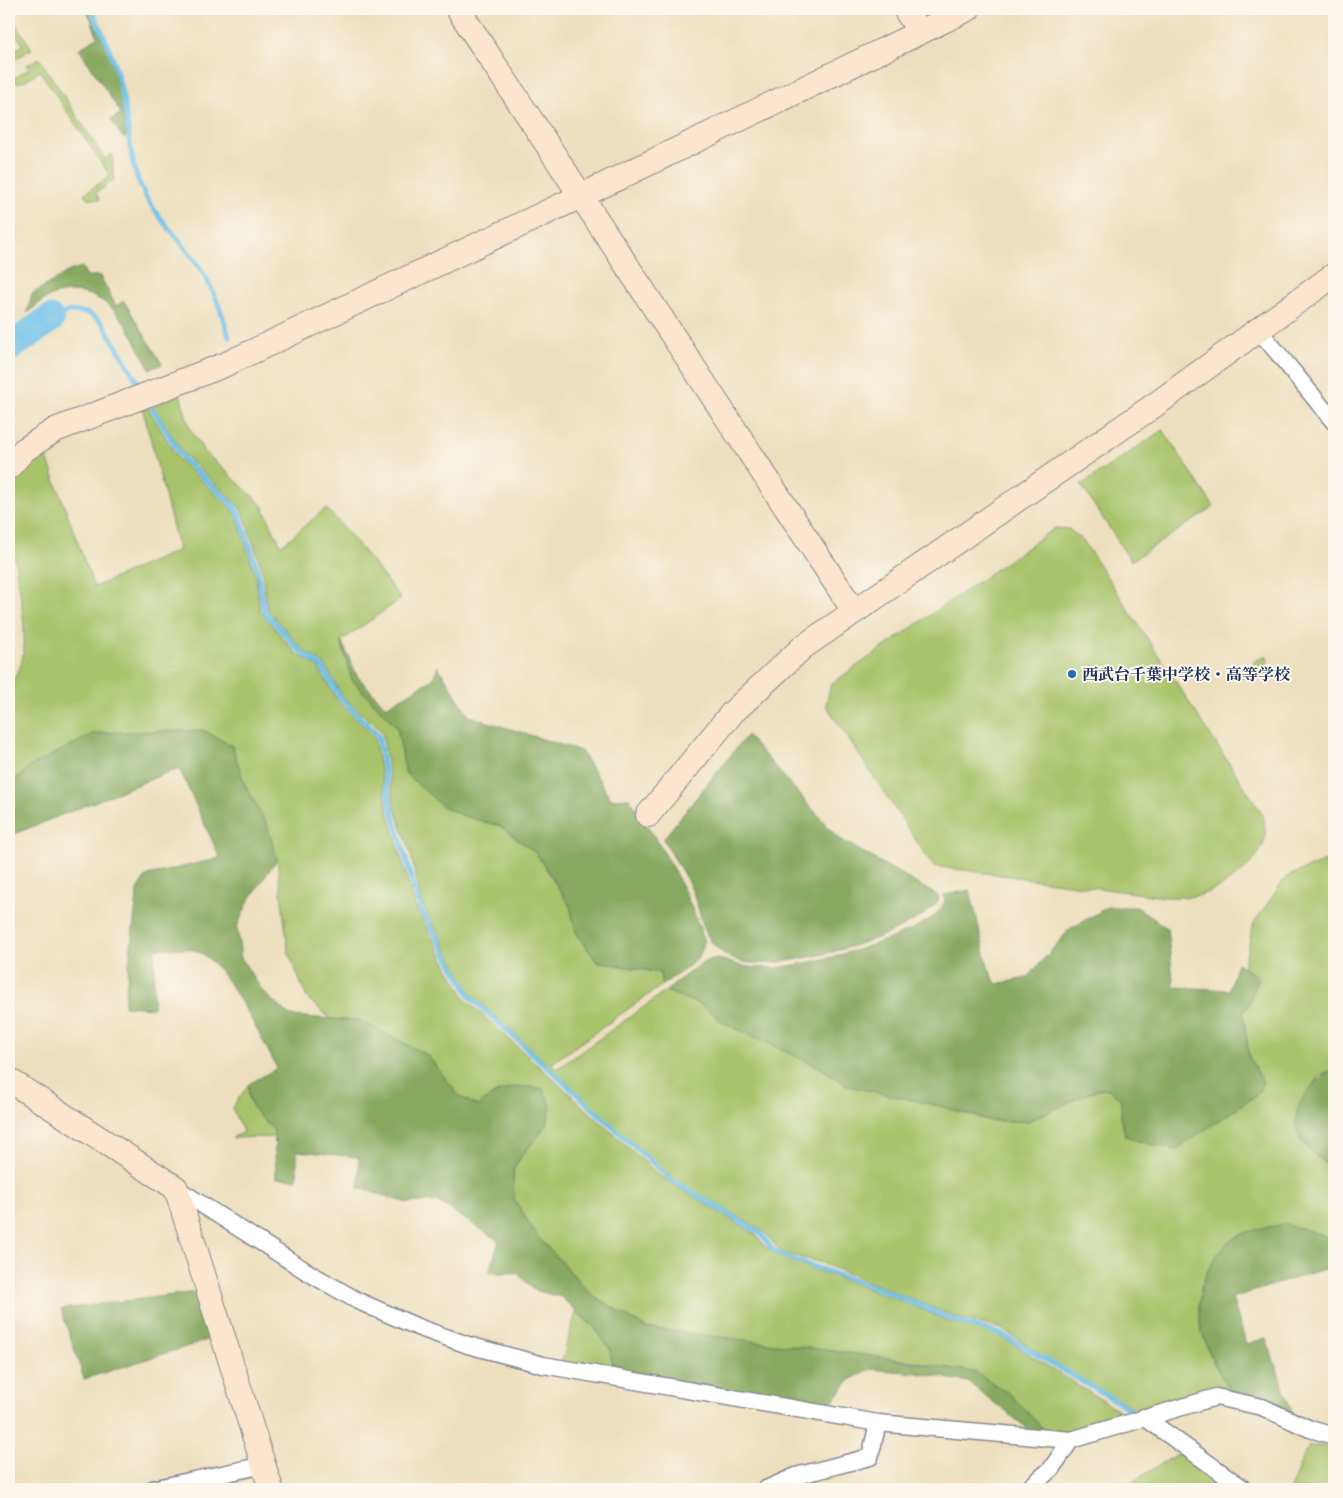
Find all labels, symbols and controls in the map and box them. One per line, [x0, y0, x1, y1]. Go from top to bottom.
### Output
place label: 西武台千葉中学校・高等学校 [1082, 665, 1291, 684]
marker: 西武台千葉中学校・高等学校 [1066, 668, 1078, 680]

